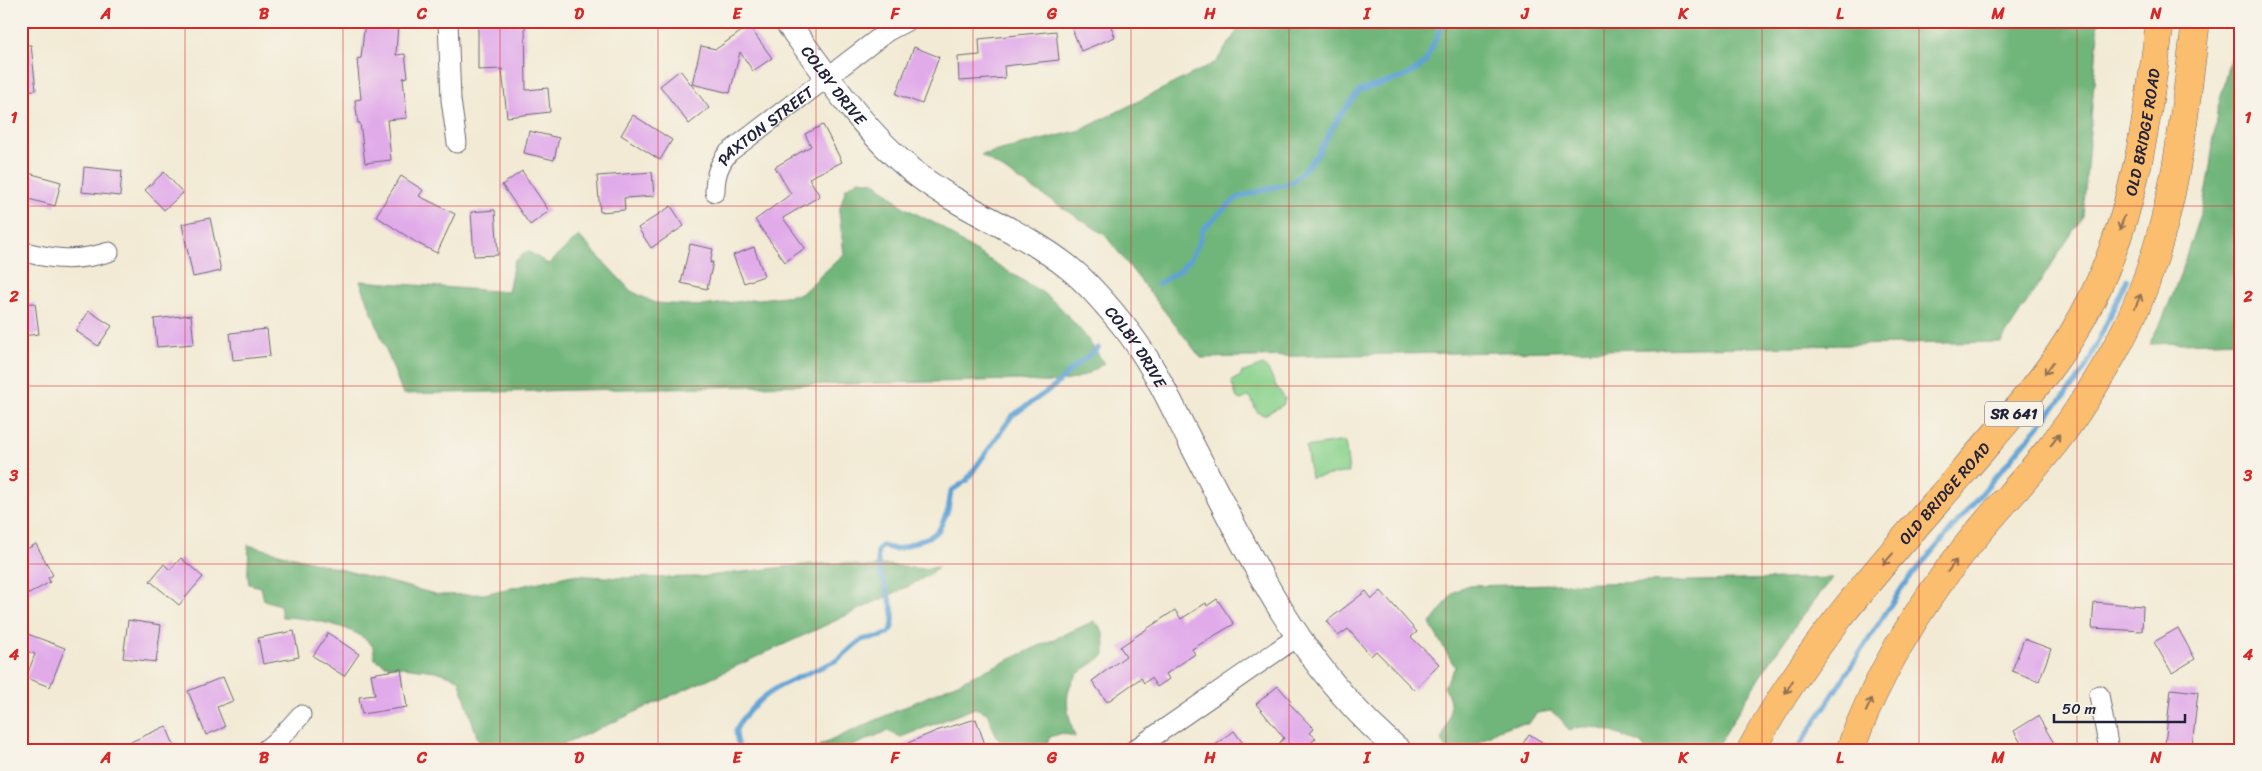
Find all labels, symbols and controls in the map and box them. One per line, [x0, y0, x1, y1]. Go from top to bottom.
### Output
text: A [100, 0, 111, 28]
text: B [259, 0, 270, 28]
text: C [416, 0, 428, 28]
text: D [574, 0, 584, 28]
text: E [733, 0, 743, 28]
text: F [890, 0, 901, 28]
text: G [1046, 0, 1058, 28]
text: H [1203, 0, 1216, 28]
text: I [1363, 0, 1372, 28]
text: J [1520, 0, 1530, 28]
text: K [1677, 0, 1689, 28]
text: L [1836, 0, 1844, 28]
text: M [1990, 0, 2005, 28]
text: N [2149, 0, 2162, 28]
street label: COLBY DRIVE [794, 39, 875, 133]
street label: OLD BRIDGE ROAD [2116, 66, 2168, 199]
street label: PAXTON STREET [709, 77, 821, 171]
text: 1 [11, 103, 18, 132]
text: 1 [2245, 103, 2252, 132]
one-way arrow [2117, 215, 2126, 231]
text: 2 [8, 282, 19, 311]
text: 2 [2242, 282, 2253, 311]
one-way arrow [2134, 294, 2144, 309]
street label: COLBY DRIVE [1098, 299, 1175, 394]
one-way arrow [2043, 360, 2054, 374]
road number: SR 641 [1985, 402, 2043, 426]
one-way arrow [2050, 434, 2061, 447]
street label: OLD BRIDGE ROAD [1891, 435, 1998, 551]
text: 3 [9, 461, 19, 490]
text: 3 [2243, 461, 2253, 490]
one-way arrow [1882, 552, 1894, 565]
one-way arrow [1947, 559, 1957, 573]
text: 4 [8, 640, 19, 669]
text: 4 [2242, 640, 2253, 669]
one-way arrow [1783, 680, 1793, 694]
scale bar [2054, 691, 2186, 723]
text: 50 m [2062, 696, 2097, 722]
one-way arrow [1864, 698, 1874, 713]
text: A [100, 743, 111, 771]
text: B [259, 743, 270, 771]
text: C [416, 743, 428, 771]
text: D [574, 743, 584, 771]
text: E [733, 743, 743, 771]
text: F [890, 743, 901, 771]
text: G [1046, 743, 1058, 771]
text: H [1203, 743, 1216, 771]
text: I [1363, 743, 1372, 771]
text: J [1520, 743, 1530, 771]
text: K [1677, 743, 1689, 771]
text: L [1836, 743, 1844, 771]
text: M [1990, 743, 2005, 771]
text: N [2149, 743, 2162, 771]

